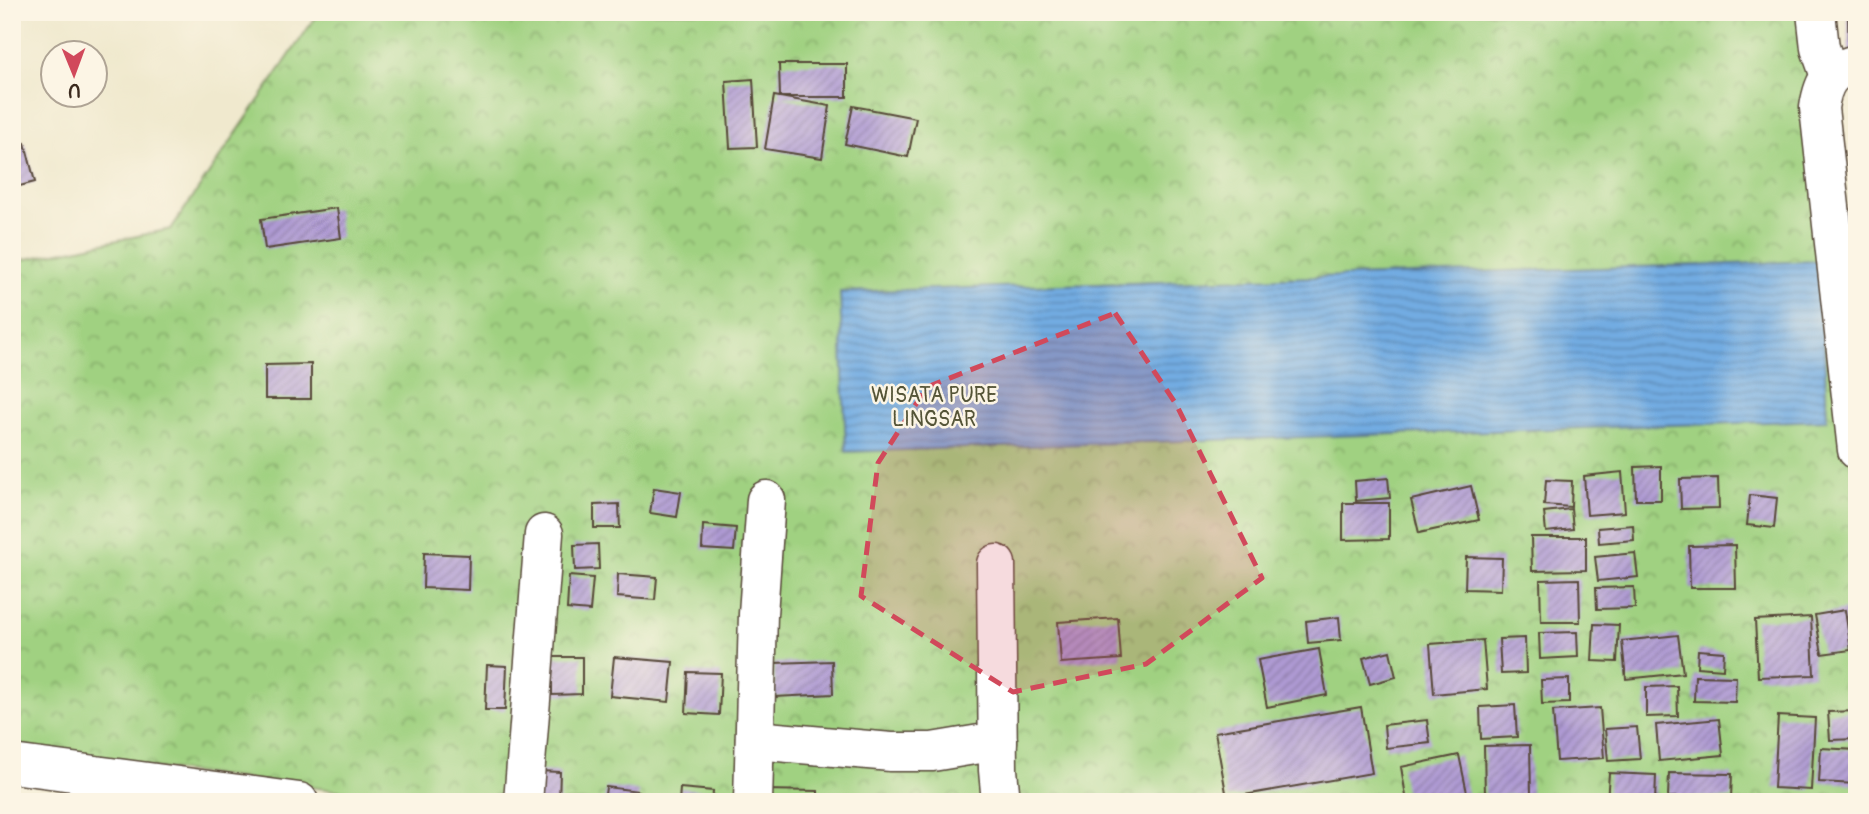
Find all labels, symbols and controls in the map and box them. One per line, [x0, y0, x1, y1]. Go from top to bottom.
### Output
north arrow [38, 38, 108, 108]
text: U [68, 78, 81, 102]
park label: WISATA PURE LINGSAR [871, 382, 997, 433]

